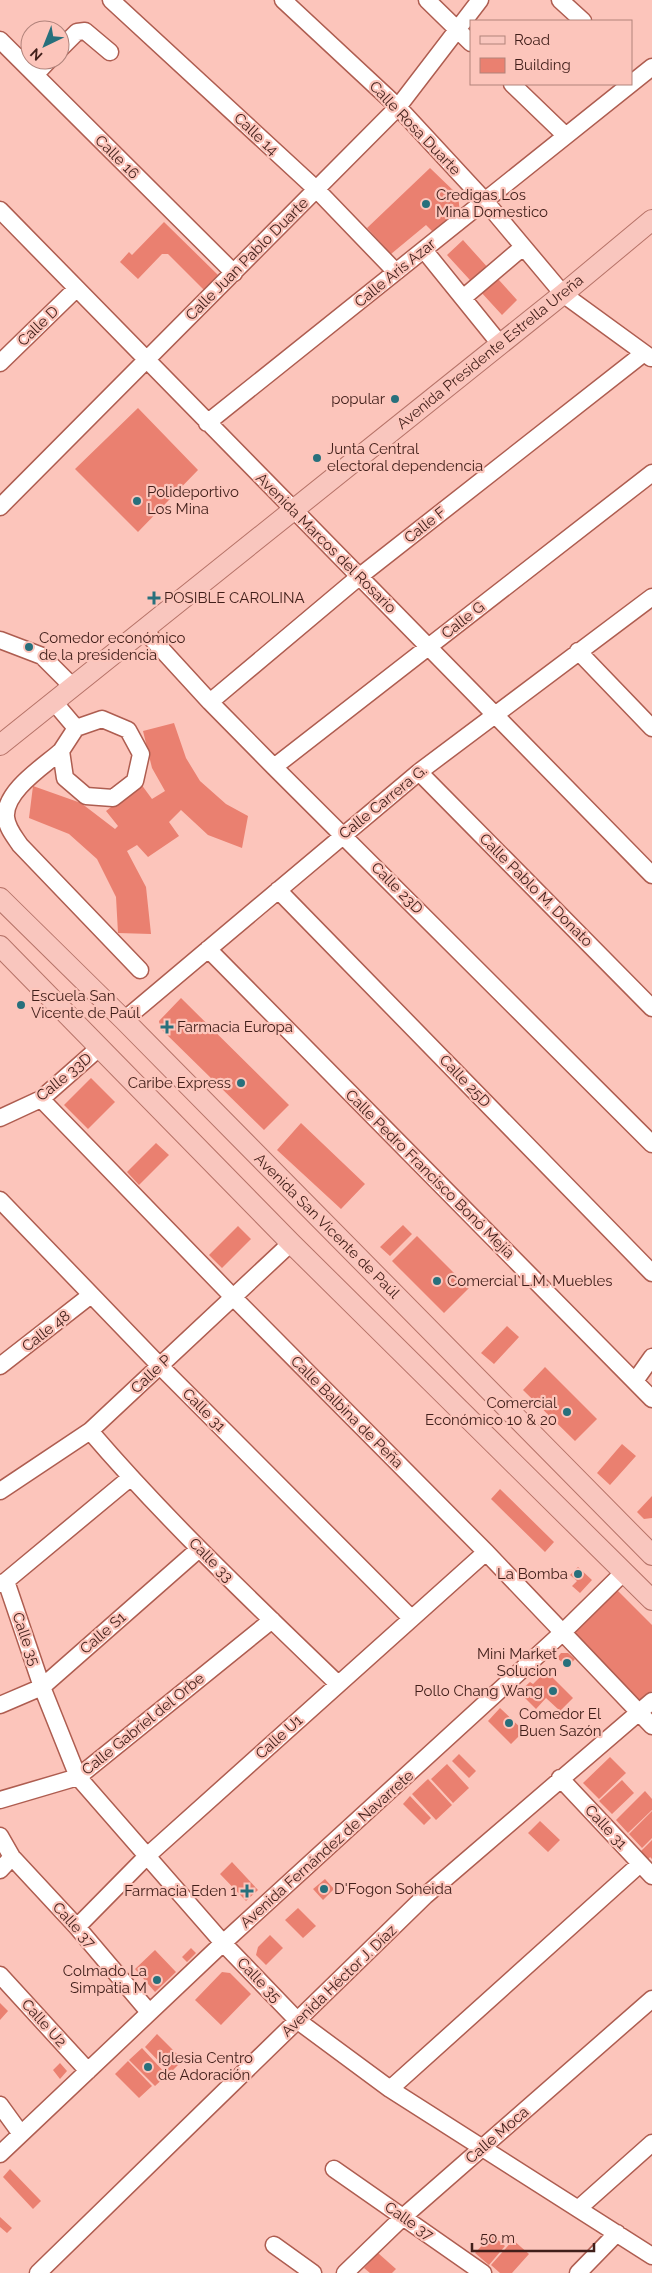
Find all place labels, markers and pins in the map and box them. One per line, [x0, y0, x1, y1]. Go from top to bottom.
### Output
place label: Credigas Los Mina Domestico [436, 186, 548, 221]
marker: Credigas Los Mina Domestico [420, 198, 432, 210]
place label: popular [331, 390, 386, 408]
marker: popular [389, 393, 401, 405]
place label: Junta Central electoral dependencia [327, 440, 483, 475]
marker: Junta Central electoral dependencia [311, 452, 323, 464]
place label: Polideportivo Los Mina [147, 483, 239, 518]
marker: Polideportivo Los Mina [131, 495, 143, 507]
place label: POSIBLE CAROLINA [164, 589, 305, 607]
marker: POSIBLE CAROLINA [148, 592, 160, 604]
place label: Comedor económico de la presidencia [39, 629, 186, 664]
marker: Comedor económico de la presidencia [23, 641, 35, 653]
place label: Escuela San Vicente de Paúl [31, 987, 141, 1022]
marker: Escuela San Vicente de Paúl [15, 999, 27, 1011]
place label: Farmacia Europa [177, 1018, 293, 1036]
marker: Farmacia Europa [161, 1021, 173, 1033]
place label: Caribe Express [128, 1074, 231, 1092]
marker: Caribe Express [235, 1077, 247, 1089]
place label: Comercial L.M. Muebles [447, 1272, 613, 1290]
marker: Comercial L.M. Muebles [431, 1275, 443, 1287]
place label: Comercial Económico 10 & 20 [425, 1394, 558, 1429]
marker: Comercial Económico 10 & 20 [561, 1406, 573, 1418]
place label: La Bomba [497, 1565, 568, 1583]
marker: La Bomba [572, 1568, 584, 1580]
place label: Mini Market Solucion [477, 1645, 557, 1680]
marker: Mini Market Solucion [561, 1657, 573, 1669]
place label: Pollo Chang Wang [414, 1682, 543, 1700]
marker: Pollo Chang Wang [547, 1685, 559, 1697]
place label: Comedor El Buen Sazón [519, 1705, 602, 1740]
marker: Comedor El Buen Sazón [503, 1717, 515, 1729]
place label: D'Fogon Soheida [334, 1880, 452, 1898]
place label: Farmacia Eden 1 [124, 1882, 238, 1900]
marker: D'Fogon Soheida [318, 1883, 330, 1895]
marker: Farmacia Eden 1 [241, 1885, 253, 1897]
place label: Colmado La Simpatia M [63, 1962, 147, 1997]
marker: Colmado La Simpatia M [151, 1974, 163, 1986]
place label: Iglesia Centro de Adoración [158, 2049, 253, 2084]
marker: Iglesia Centro de Adoración [142, 2061, 154, 2073]

